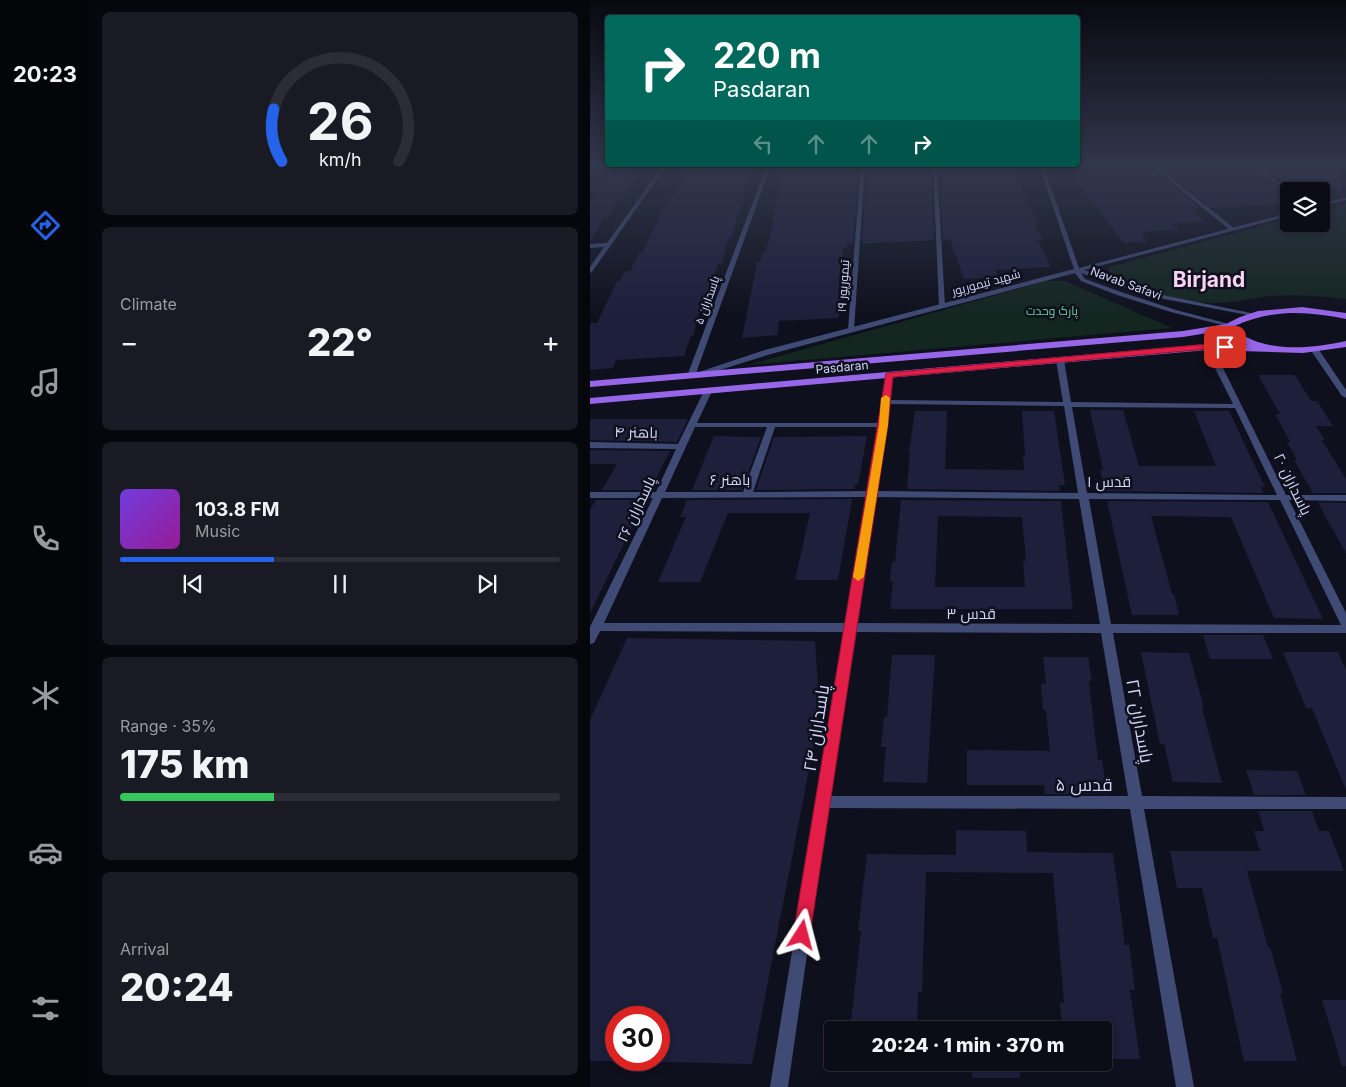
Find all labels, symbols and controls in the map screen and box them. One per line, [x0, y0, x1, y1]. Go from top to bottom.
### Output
text: 220 m [713, 34, 821, 76]
icon: right [630, 35, 695, 100]
text: 20:23 [13, 61, 77, 87]
text: Pasdaran [713, 76, 810, 102]
text: 26 [307, 90, 373, 153]
icon: left [749, 130, 777, 158]
icon: ahead [802, 130, 830, 158]
icon: ahead [855, 130, 883, 158]
icon: right [908, 130, 936, 158]
text: km/h [319, 149, 361, 170]
map controls [1280, 182, 1330, 232]
button: layers [1280, 182, 1330, 232]
icon: directions [28, 208, 63, 243]
street label: تیمورپور ۱۹ [834, 259, 854, 313]
street label: Navab Safavi [1088, 263, 1164, 303]
street label: شهید تیمورپور [949, 266, 1023, 301]
district label: Birjand [1173, 267, 1245, 292]
street label: پاسداران ۵ [691, 273, 725, 327]
text: Climate [120, 294, 177, 314]
park label: پارک وحدت [1026, 303, 1079, 320]
text: 22° [307, 319, 373, 365]
text: − [120, 325, 139, 359]
text: + [541, 325, 560, 359]
pin [1204, 326, 1246, 368]
icon: arrive [1211, 333, 1239, 361]
street label: Pasdaran [815, 357, 869, 377]
icon: music [28, 365, 63, 400]
street label: باهنر ۴ [614, 422, 658, 442]
street label: پاسداران ۲۰ [1269, 450, 1316, 519]
street label: باهنر ۶ [710, 470, 750, 489]
street label: قدس ۱ [1087, 472, 1131, 492]
street label: پاسداران ۲۶ [613, 473, 660, 545]
text: 103.8 FM [195, 498, 279, 521]
icon: phone [28, 521, 63, 556]
text: Music [195, 521, 240, 541]
icon: previous [179, 570, 207, 598]
icon: pause [326, 570, 354, 598]
icon: next [473, 570, 501, 598]
street label: قدس ۳ [946, 604, 996, 624]
street label: پاسداران ۲۲ [1120, 677, 1158, 765]
icon: climate [28, 678, 63, 713]
street label: پاسداران ۲۴ [799, 683, 835, 773]
text: Range · 35% [120, 716, 217, 736]
text: 175 km [120, 741, 250, 787]
street label: قدس ۵ [1055, 774, 1113, 796]
icon: car [28, 835, 63, 870]
position arrow [775, 908, 827, 960]
text: Arrival [120, 939, 169, 959]
text: 20:24 [120, 964, 234, 1010]
icon: filters [28, 991, 63, 1026]
speed limit sign: 30 [605, 1006, 670, 1071]
text: 20:24 · 1 min · 370 m [872, 1034, 1064, 1057]

